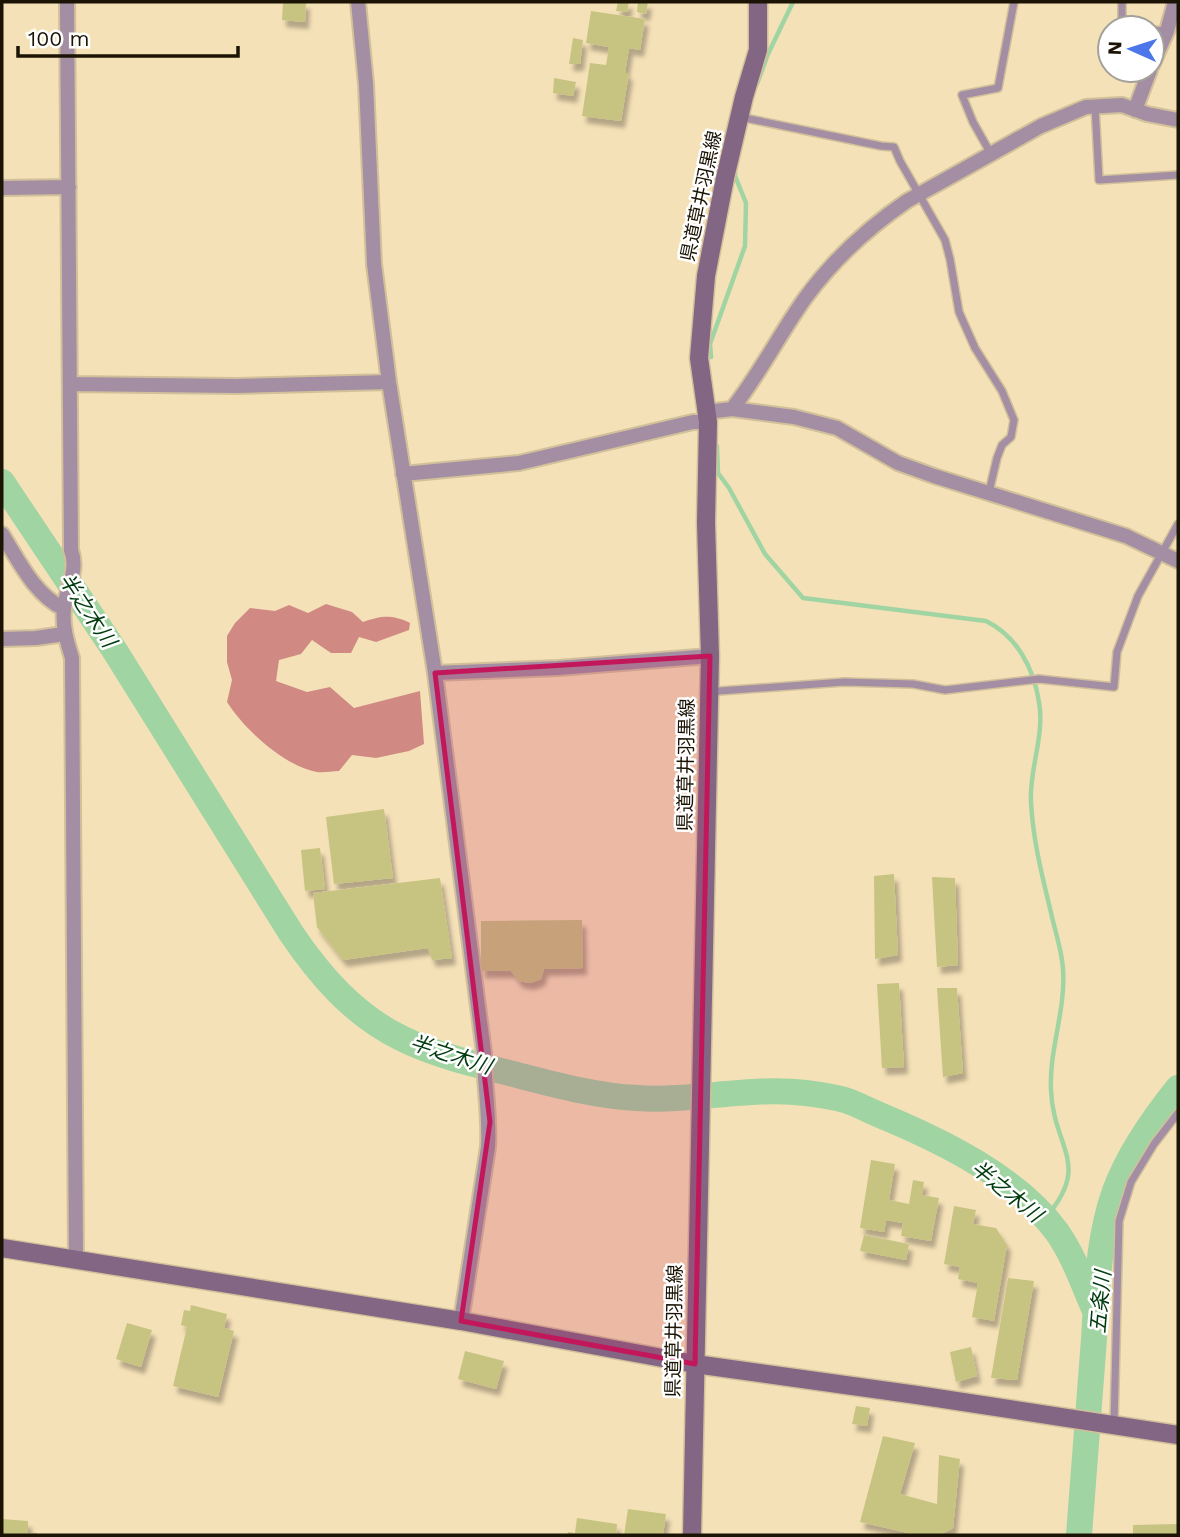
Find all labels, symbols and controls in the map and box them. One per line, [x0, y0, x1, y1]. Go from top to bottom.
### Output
scale bar [18, 14, 238, 58]
north arrow [1096, 14, 1166, 84]
text: 100 m [28, 26, 90, 51]
text: N [1103, 40, 1126, 56]
street label: 県道草井羽黒線 [676, 129, 726, 263]
water label: 半之木川 [54, 568, 123, 653]
street label: 県道草井羽黒線 [673, 698, 699, 832]
water label: 半之木川 [407, 1029, 497, 1079]
water label: 半之木川 [966, 1155, 1049, 1228]
street label: 県道草井羽黒線 [661, 1264, 687, 1398]
water label: 五条川 [1085, 1268, 1115, 1334]

